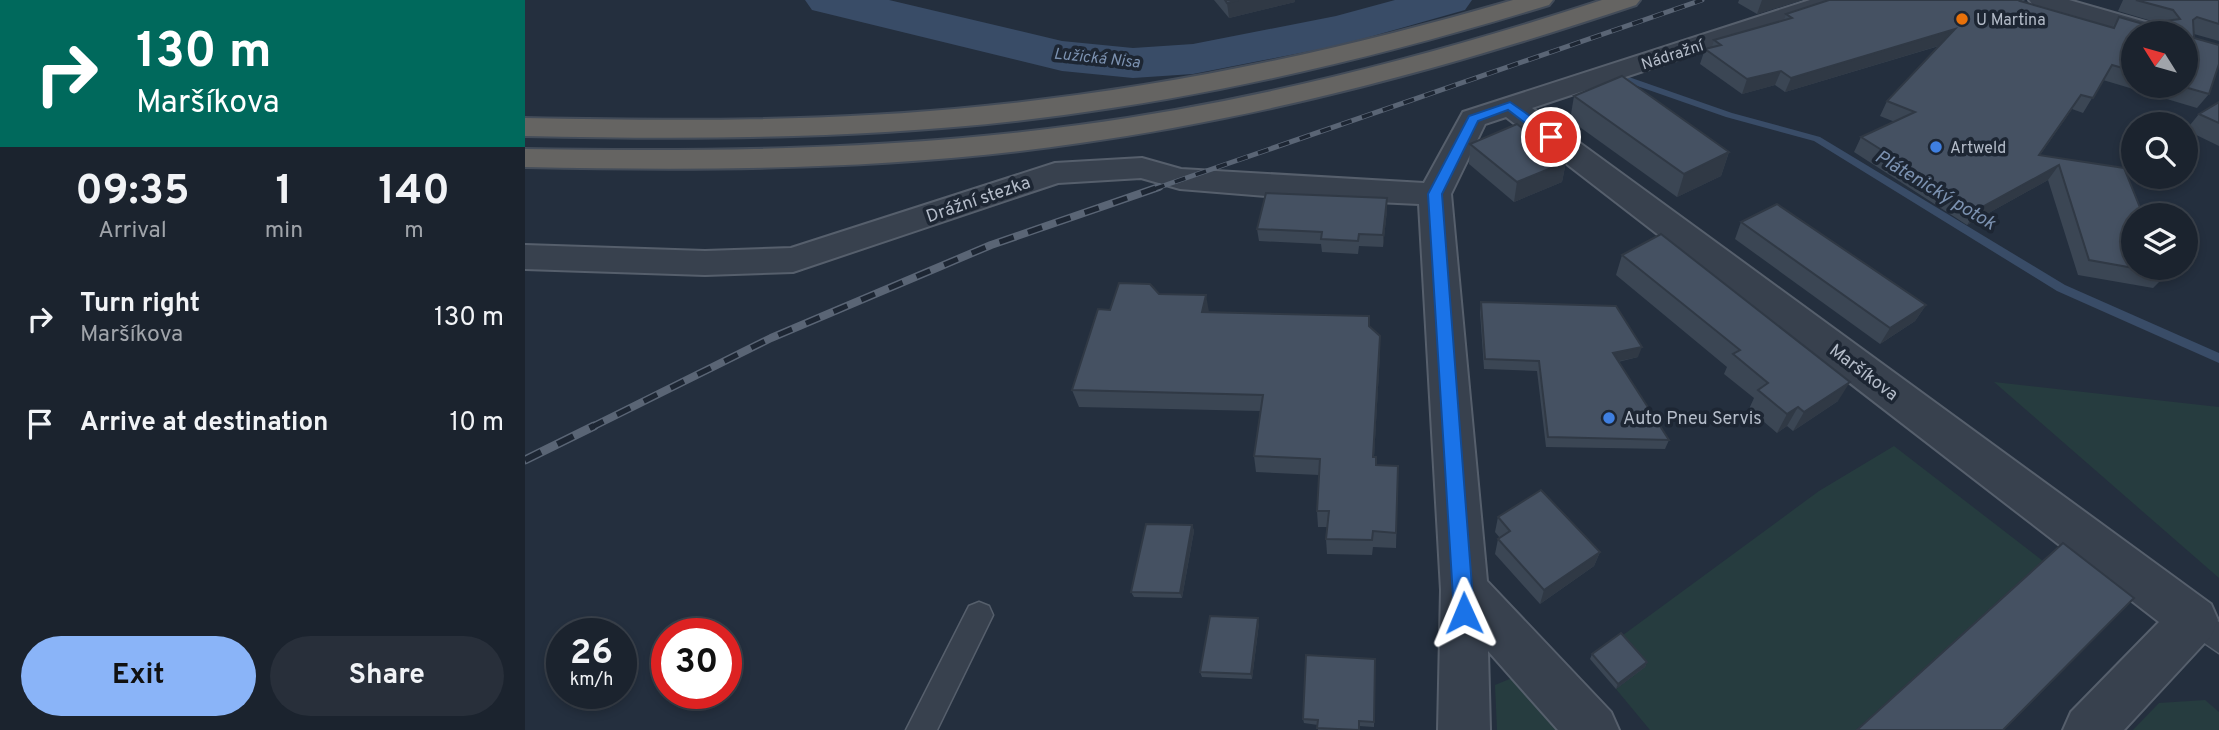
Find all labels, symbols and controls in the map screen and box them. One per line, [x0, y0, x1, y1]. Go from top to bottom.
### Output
marker: U Martina [1954, 11, 1970, 27]
place label: U Martina [1976, 11, 2046, 31]
north arrow [2121, 21, 2198, 98]
map controls [2121, 21, 2198, 280]
text: 130 m [136, 23, 272, 85]
icon: right [21, 28, 112, 119]
street label: Nádražní [1639, 36, 1708, 75]
water label: Lužická Nisa [1053, 45, 1142, 74]
text: Maršíkova [136, 84, 280, 124]
pin [1521, 107, 1581, 167]
button: search [2121, 112, 2198, 189]
icon: arrive [1532, 118, 1570, 156]
marker: Artweld [1928, 139, 1944, 155]
place label: Artweld [1950, 139, 2006, 159]
water label: Plátenický potok [1870, 145, 2000, 236]
text: 09:35 [75, 166, 190, 219]
text: 1 [276, 166, 292, 219]
text: 140 [378, 166, 450, 219]
street label: Drážní stezka [923, 172, 1034, 229]
button: layers [2121, 203, 2198, 280]
text: Arrival [98, 217, 167, 246]
text: min [265, 217, 303, 246]
text: m [404, 217, 424, 246]
text: Turn right [80, 288, 200, 321]
icon: right [21, 300, 59, 338]
text: 130 m [434, 302, 504, 335]
text: Maršíkova [80, 321, 183, 350]
street label: Maršíkova [1824, 340, 1902, 407]
icon: arrive [21, 405, 59, 443]
text: Arrive at destination [80, 407, 328, 440]
text: 10 m [449, 407, 504, 440]
place label: Auto Pneu Servis [1623, 408, 1762, 431]
marker: Auto Pneu Servis [1601, 410, 1617, 426]
position arrow [1427, 576, 1501, 650]
speed limit sign: 30 [651, 618, 742, 709]
text: 26 [570, 632, 613, 676]
button: Exit [21, 636, 256, 716]
button: Share [270, 636, 504, 716]
text: km/h [570, 669, 613, 692]

